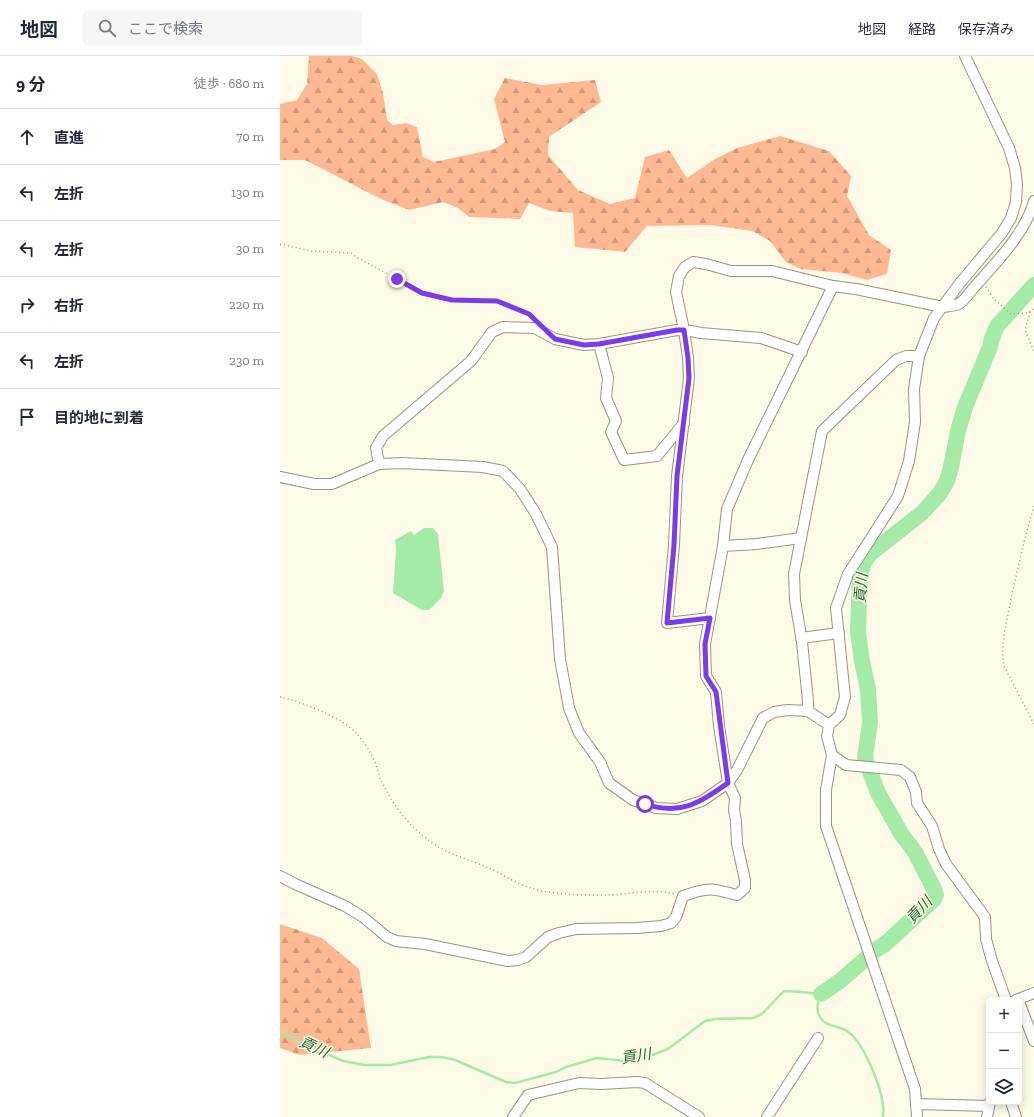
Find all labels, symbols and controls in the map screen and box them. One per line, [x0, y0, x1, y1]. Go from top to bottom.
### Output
search box [82, 10, 362, 46]
icon: search [96, 17, 118, 39]
text: 地図 [20, 18, 58, 41]
text: ここで検索 [128, 20, 203, 38]
text: 地図 [858, 21, 886, 38]
text: 経路 [908, 21, 936, 38]
text: 保存済み [958, 21, 1014, 38]
text: 9 分 [16, 74, 45, 94]
text: 徒歩 · 680 m [194, 76, 264, 91]
icon: ahead [16, 126, 38, 148]
text: 直進 [54, 129, 84, 147]
text: 70 m [236, 129, 264, 144]
icon: left [16, 182, 38, 204]
text: 左折 [54, 185, 84, 203]
text: 130 m [231, 185, 264, 200]
icon: left [16, 238, 38, 260]
text: 左折 [54, 241, 84, 259]
text: 30 m [236, 241, 264, 256]
route end [388, 270, 406, 288]
icon: right [16, 294, 38, 316]
text: 右折 [54, 297, 84, 315]
text: 220 m [229, 297, 264, 312]
icon: left [16, 350, 38, 372]
text: 左折 [54, 353, 84, 371]
text: 230 m [229, 353, 264, 368]
icon: arrive [16, 406, 38, 428]
text: 目的地に到着 [54, 409, 144, 427]
water label: 貢川 [851, 570, 871, 604]
route start [636, 795, 654, 813]
water label: 貢川 [902, 891, 937, 927]
map controls [986, 997, 1022, 1105]
button: + [986, 997, 1022, 1033]
water label: 貢川 [297, 1033, 333, 1062]
button: − [986, 1033, 1022, 1069]
water label: 貢川 [620, 1044, 654, 1067]
button: layers [986, 1069, 1022, 1105]

